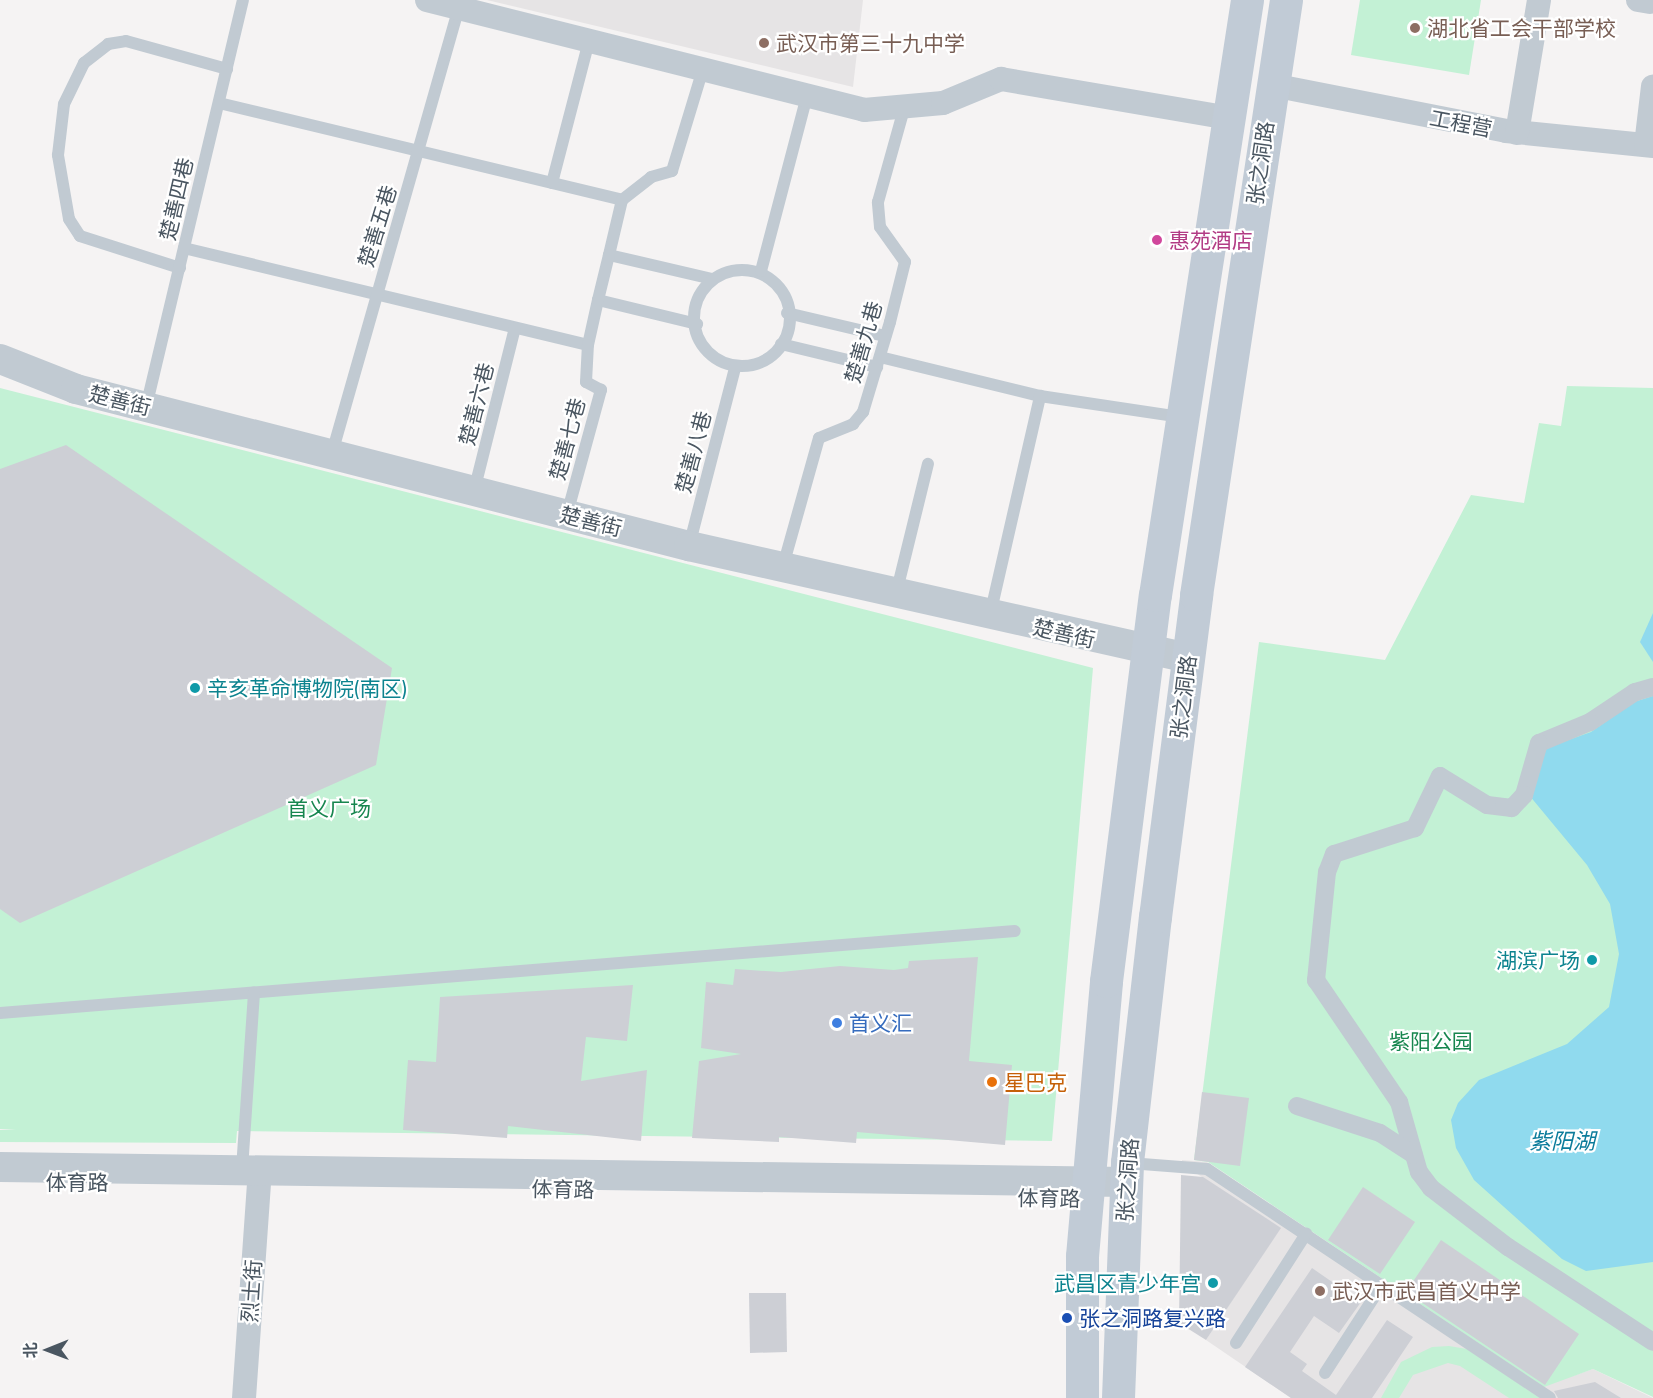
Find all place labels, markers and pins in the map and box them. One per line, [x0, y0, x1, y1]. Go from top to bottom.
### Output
place label: 湖北省工会干部学校 [1427, 15, 1616, 41]
marker: 湖北省工会干部学校 [1408, 21, 1422, 35]
place label: 武汉市第三十九中学 [776, 30, 965, 56]
marker: 武汉市第三十九中学 [757, 36, 771, 50]
place label: 惠苑酒店 [1169, 227, 1253, 253]
marker: 惠苑酒店 [1150, 233, 1164, 247]
place label: 辛亥革命博物院(南区) [207, 675, 407, 701]
marker: 辛亥革命博物院(南区) [188, 681, 202, 695]
place label: 湖滨广场 [1496, 947, 1580, 973]
marker: 湖滨广场 [1585, 953, 1599, 967]
place label: 首义汇 [849, 1010, 912, 1036]
marker: 首义汇 [830, 1016, 844, 1030]
place label: 星巴克 [1004, 1069, 1067, 1095]
marker: 星巴克 [985, 1075, 999, 1089]
place label: 武昌区青少年宫 [1054, 1270, 1201, 1296]
marker: 武昌区青少年宫 [1206, 1276, 1220, 1290]
place label: 武汉市武昌首义中学 [1332, 1278, 1521, 1304]
marker: 武汉市武昌首义中学 [1313, 1284, 1327, 1298]
place label: 张之洞路复兴路 [1079, 1305, 1226, 1331]
marker: 张之洞路复兴路 [1060, 1311, 1074, 1325]

